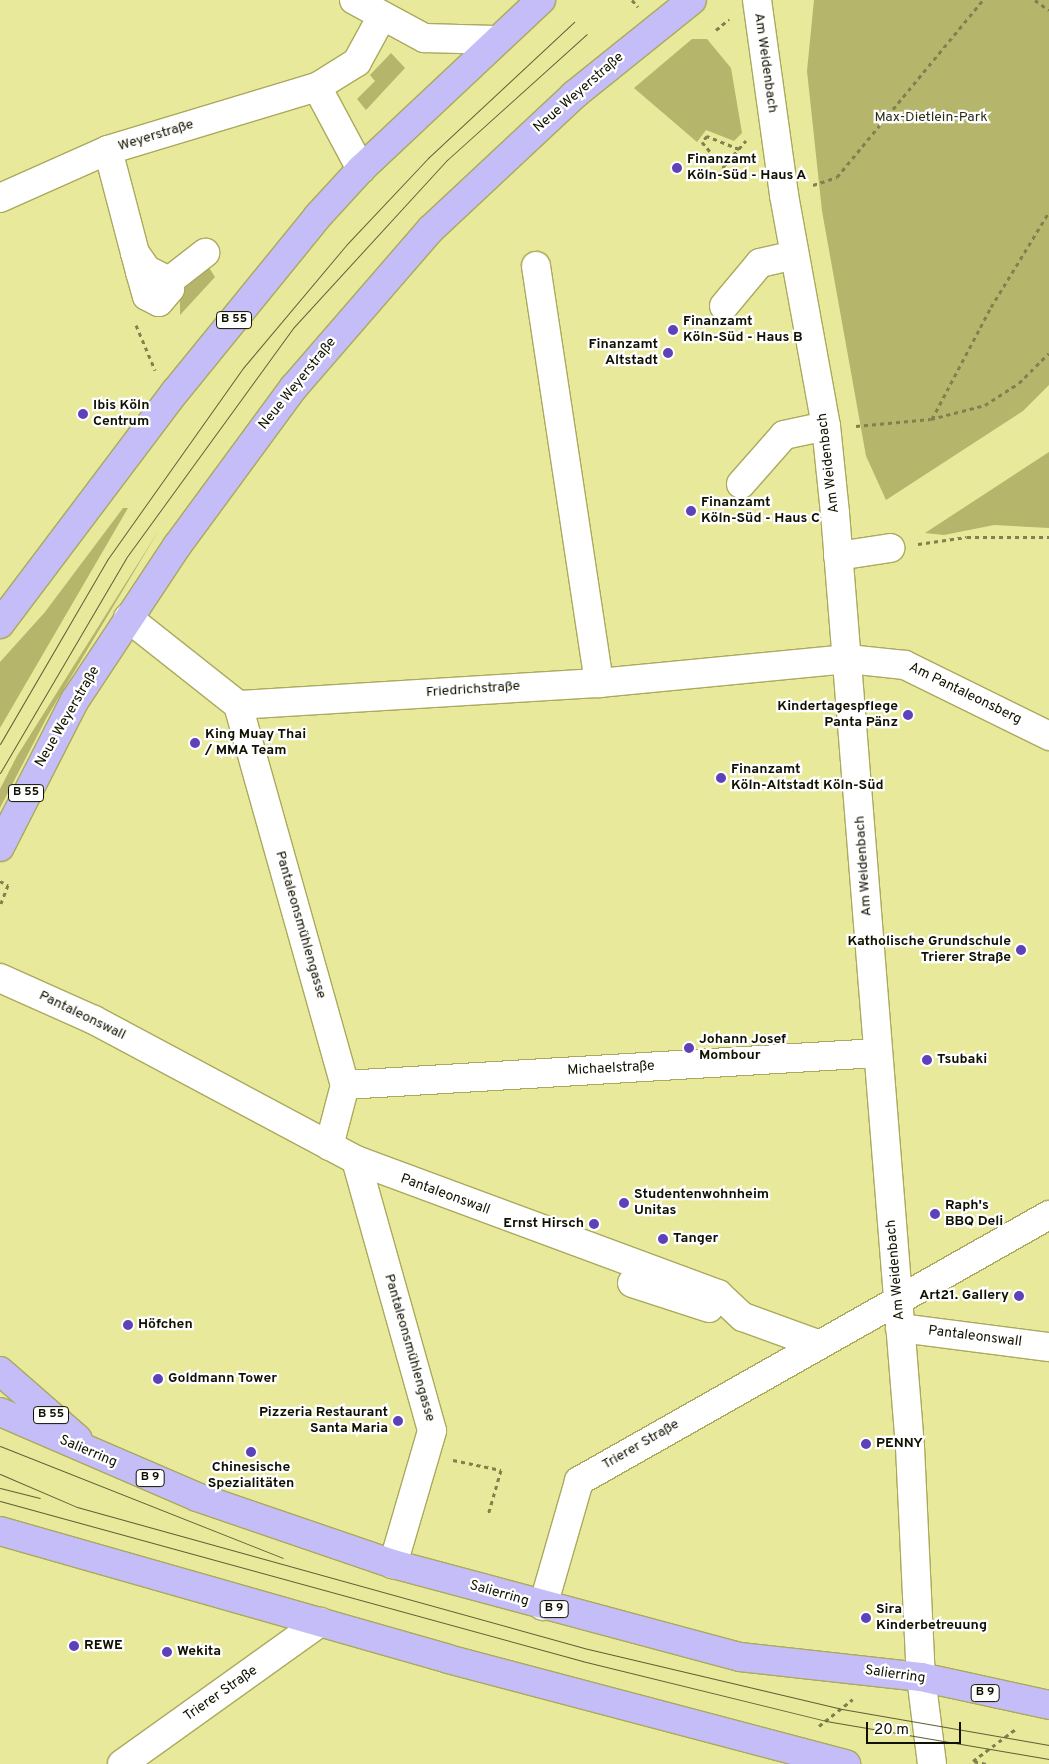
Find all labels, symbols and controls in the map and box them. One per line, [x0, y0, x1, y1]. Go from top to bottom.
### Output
street label: Am Weidenbach [750, 12, 780, 114]
street label: Neue Weyerstraße [530, 49, 628, 137]
park label: Max-Dietlein-Park [874, 110, 988, 126]
street label: Weyerstraße [116, 117, 196, 155]
place label: Finanzamt Köln-Süd - Haus A [687, 152, 807, 184]
marker: Finanzamt Köln-Süd - Haus A [671, 162, 683, 174]
road number: B 55 [215, 310, 253, 330]
place label: Finanzamt Köln-Süd - Haus B [683, 314, 803, 347]
marker: Finanzamt Köln-Süd - Haus B [667, 324, 679, 336]
street label: Neue Weyerstraße [256, 334, 340, 434]
place label: Finanzamt Altstadt [588, 337, 658, 370]
marker: Finanzamt Altstadt [662, 347, 674, 359]
place label: Ibis Köln Centrum [93, 398, 149, 431]
marker: Ibis Köln Centrum [77, 408, 89, 420]
street label: Am Weidenbach [814, 412, 844, 514]
place label: Finanzamt Köln-Süd - Haus C [701, 495, 820, 528]
marker: Finanzamt Köln-Süd - Haus C [685, 505, 697, 517]
street label: Am Pantaleonsberg [906, 659, 1024, 729]
street label: Neue Weyerstraße [32, 663, 104, 771]
street label: Friedrichstraße [425, 678, 521, 702]
place label: Kindertagespflege Panta Pänz [777, 699, 898, 732]
marker: Kindertagespflege Panta Pänz [902, 709, 914, 721]
place label: King Muay Thai / MMA Team [205, 727, 306, 760]
marker: King Muay Thai / MMA Team [189, 737, 201, 749]
place label: Finanzamt Köln-Altstadt Köln-Süd [731, 762, 884, 794]
marker: Finanzamt Köln-Altstadt Köln-Süd [715, 772, 727, 784]
road number: B 55 [7, 784, 45, 802]
street label: Am Weidenbach [852, 815, 876, 917]
street label: Pantaleonsmühlengasse [271, 849, 329, 1001]
place label: Katholische Grundschule Trierer Straße [847, 934, 1011, 966]
marker: Katholische Grundschule Trierer Straße [1015, 944, 1027, 956]
street label: Pantaleonswall [36, 988, 128, 1044]
place label: Johann Josef Mombour [699, 1032, 786, 1064]
marker: Johann Josef Mombour [683, 1042, 695, 1054]
place label: Tsubaki [937, 1052, 987, 1068]
marker: Tsubaki [921, 1054, 933, 1066]
street label: Michaelstraße [567, 1058, 655, 1080]
street label: Pantaleonswall [398, 1171, 492, 1219]
place label: Studentenwohnheim Unitas [634, 1187, 769, 1220]
marker: Studentenwohnheim Unitas [618, 1197, 630, 1209]
place label: Raph's BBQ Deli [945, 1198, 1003, 1230]
marker: Raph's BBQ Deli [929, 1208, 941, 1220]
place label: Ernst Hirsch [503, 1216, 584, 1232]
marker: Ernst Hirsch [588, 1218, 600, 1230]
street label: Am Weidenbach [883, 1219, 909, 1321]
place label: Tanger [673, 1231, 718, 1247]
marker: Tanger [657, 1233, 669, 1245]
street label: Pantaleonsmühlengasse [380, 1272, 438, 1424]
place label: Art21. Gallery [919, 1288, 1009, 1304]
marker: Art21. Gallery [1013, 1290, 1025, 1302]
place label: Höfchen [138, 1317, 193, 1333]
marker: Höfchen [122, 1319, 134, 1331]
street label: Pantaleonswall [927, 1323, 1023, 1351]
place label: Goldmann Tower [168, 1371, 277, 1387]
marker: Goldmann Tower [152, 1373, 164, 1385]
place label: Pizzeria Restaurant Santa Maria [259, 1405, 388, 1438]
road number: B 55 [32, 1406, 70, 1424]
marker: Pizzeria Restaurant Santa Maria [392, 1415, 404, 1427]
street label: Trierer Straße [600, 1416, 682, 1474]
street label: Salierring [57, 1432, 119, 1472]
place label: PENNY [876, 1436, 923, 1452]
marker: PENNY [860, 1438, 872, 1450]
marker: Chinesische Spezialitäten [245, 1446, 257, 1458]
place label: Chinesische Spezialitäten [208, 1460, 294, 1492]
road number: B 9 [135, 1469, 165, 1488]
street label: Salierring [467, 1578, 531, 1610]
road number: B 9 [539, 1600, 569, 1618]
place label: Sira Kinderbetreuung [876, 1602, 987, 1634]
marker: Sira Kinderbetreuung [860, 1612, 872, 1624]
place label: REWE [84, 1638, 123, 1654]
marker: REWE [68, 1640, 80, 1652]
place label: Wekita [177, 1644, 221, 1660]
marker: Wekita [161, 1646, 173, 1658]
street label: Salierring [864, 1662, 926, 1688]
street label: Trierer Straße [181, 1663, 261, 1725]
road number: B 9 [970, 1684, 1000, 1702]
scale bar [869, 1712, 964, 1744]
text: 20 m [874, 1721, 909, 1740]

